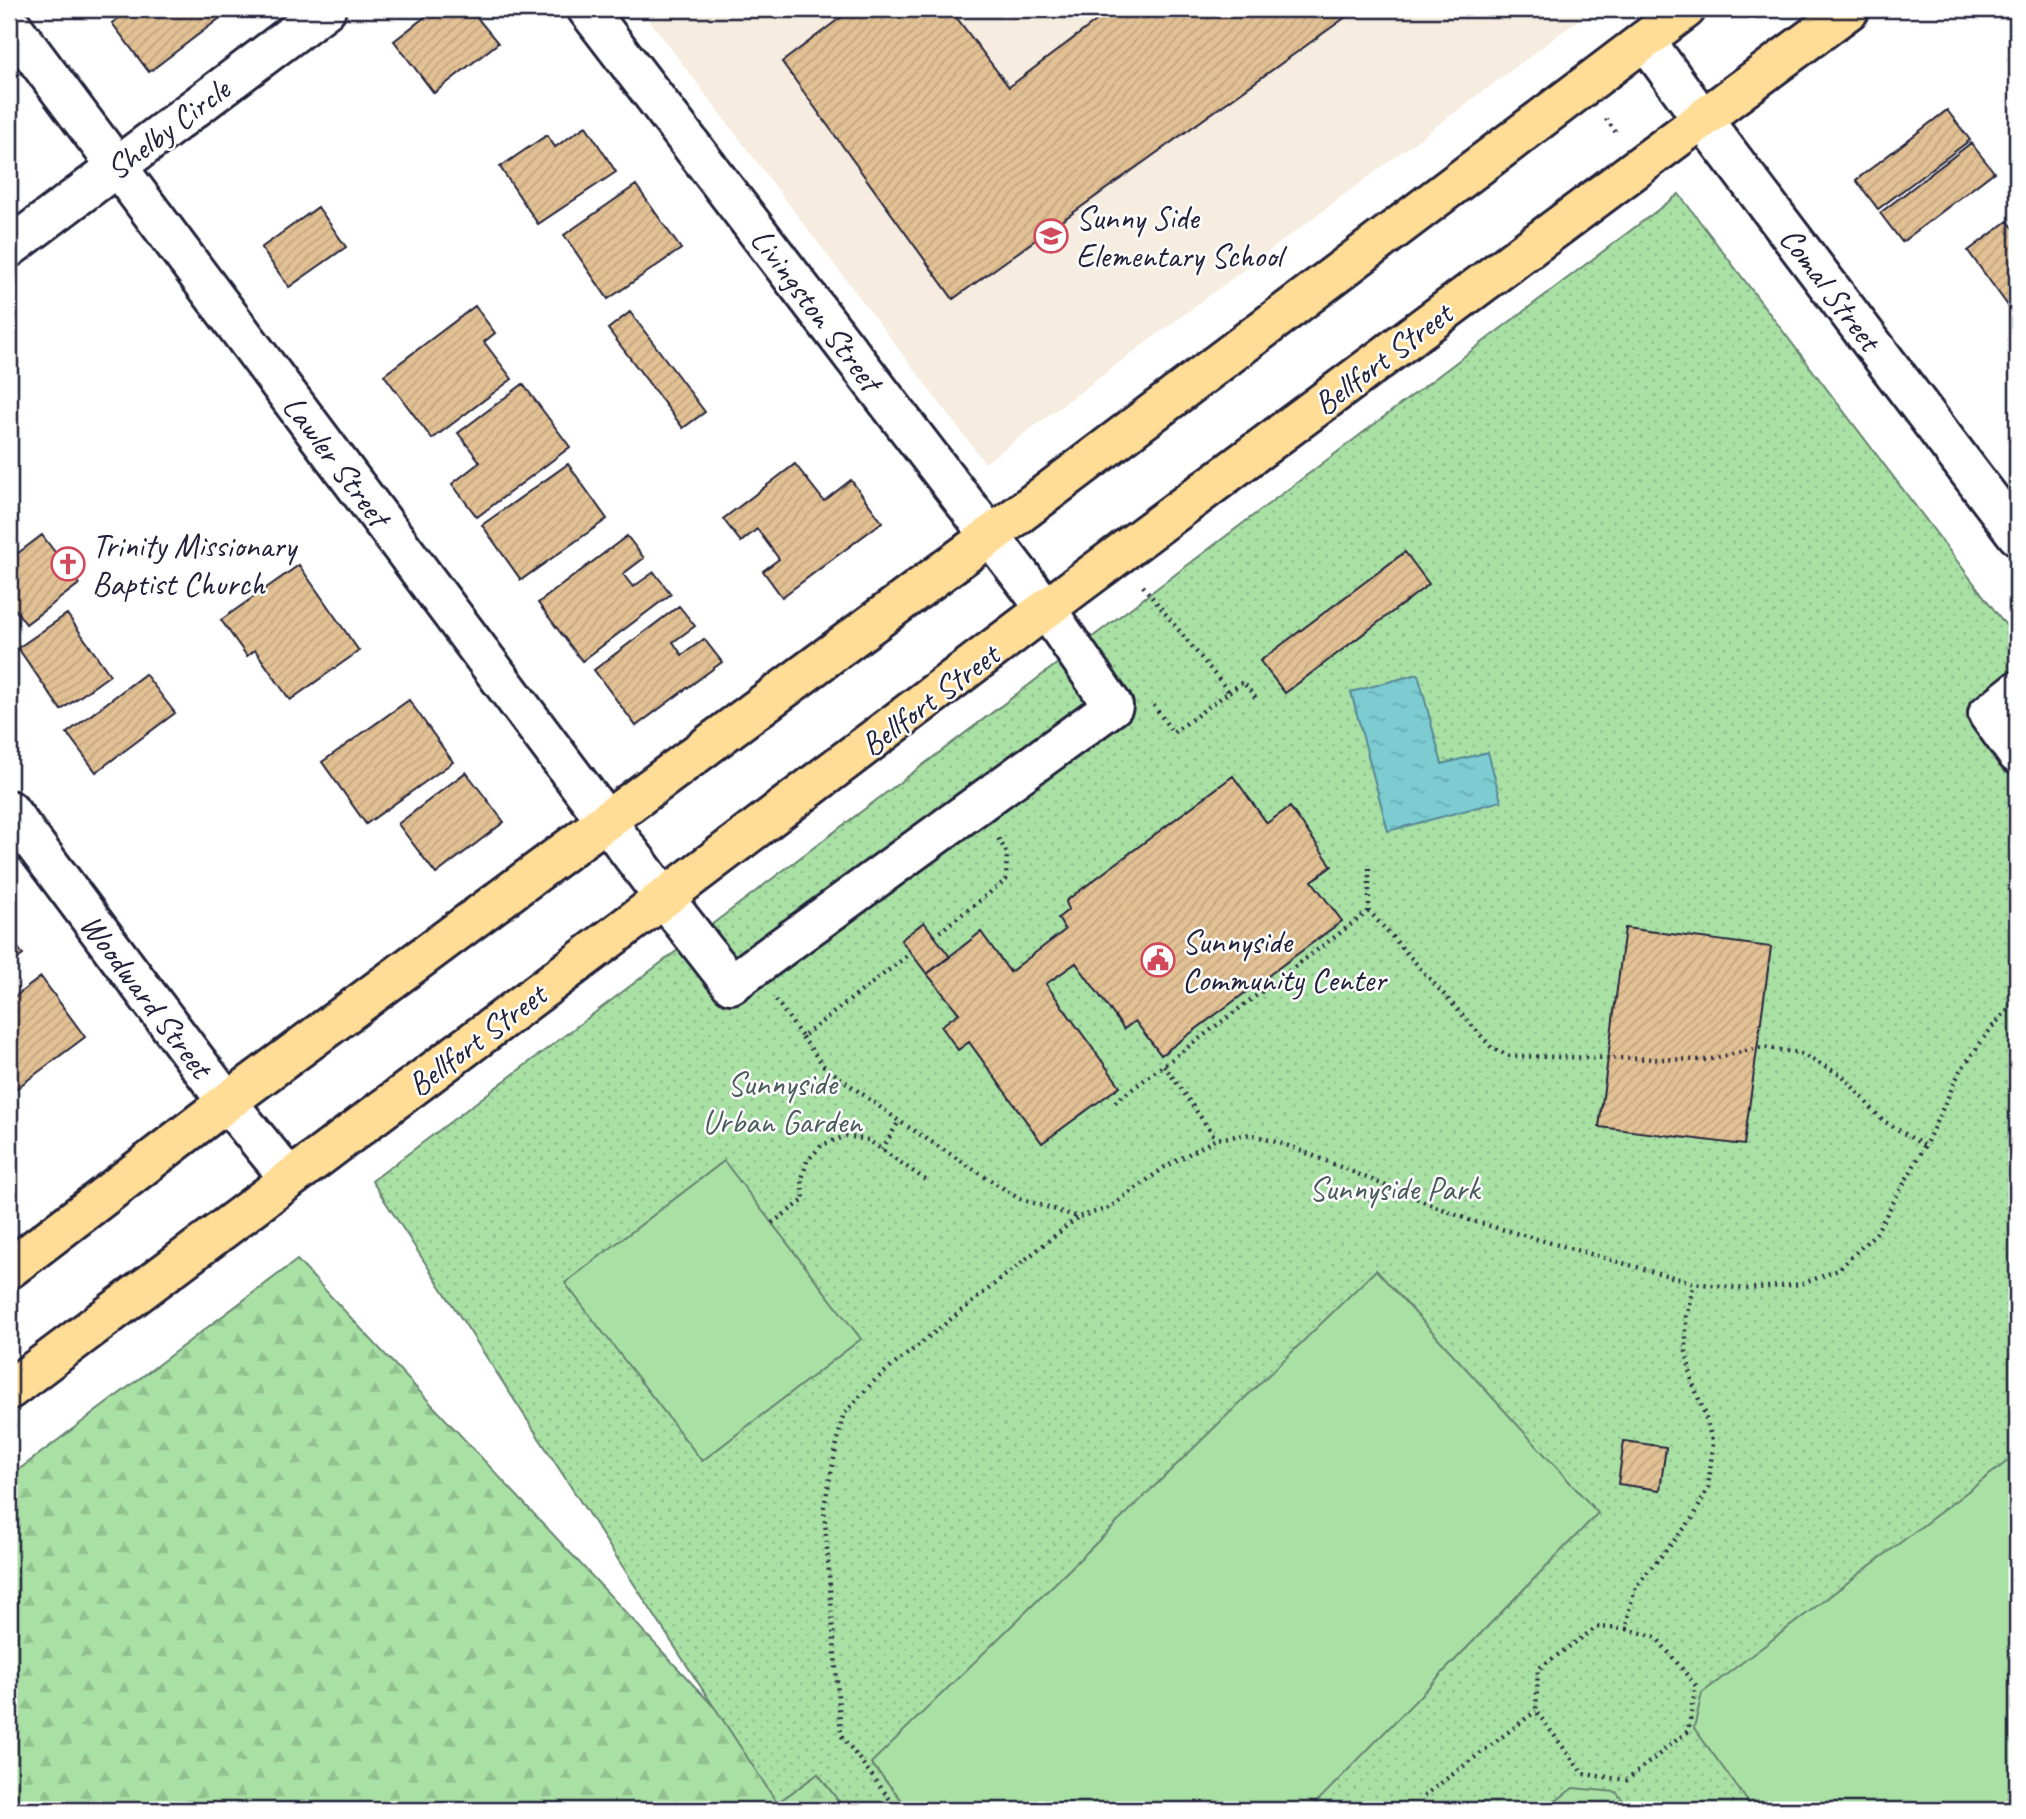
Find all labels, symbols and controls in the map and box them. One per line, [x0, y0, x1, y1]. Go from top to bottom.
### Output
street label: Shelby Circle [97, 67, 240, 189]
place label: Sunny Side Elementary School [1076, 197, 1287, 277]
school or university icon: Sunny Side Elementary School [1032, 217, 1070, 255]
street label: Comal Street [1770, 219, 1892, 361]
street label: Livingston Street [741, 220, 894, 403]
street label: Bellfort Street [1305, 291, 1463, 425]
street label: Lawler Street [273, 387, 402, 538]
place label: Trinity Missionary Baptist Church [92, 525, 298, 605]
church icon: Trinity Missionary Baptist Church [49, 545, 87, 583]
street label: Bellfort Street [852, 632, 1010, 766]
street label: Woodward Street [71, 905, 223, 1088]
place label: Sunnyside Community Center [1182, 921, 1388, 1001]
public building icon: Sunnyside Community Center [1139, 941, 1177, 979]
street label: Bellfort Street [399, 972, 557, 1106]
park label: Sunnyside Urban Garden [702, 1063, 864, 1143]
park label: Sunnyside Park [1309, 1168, 1482, 1210]

